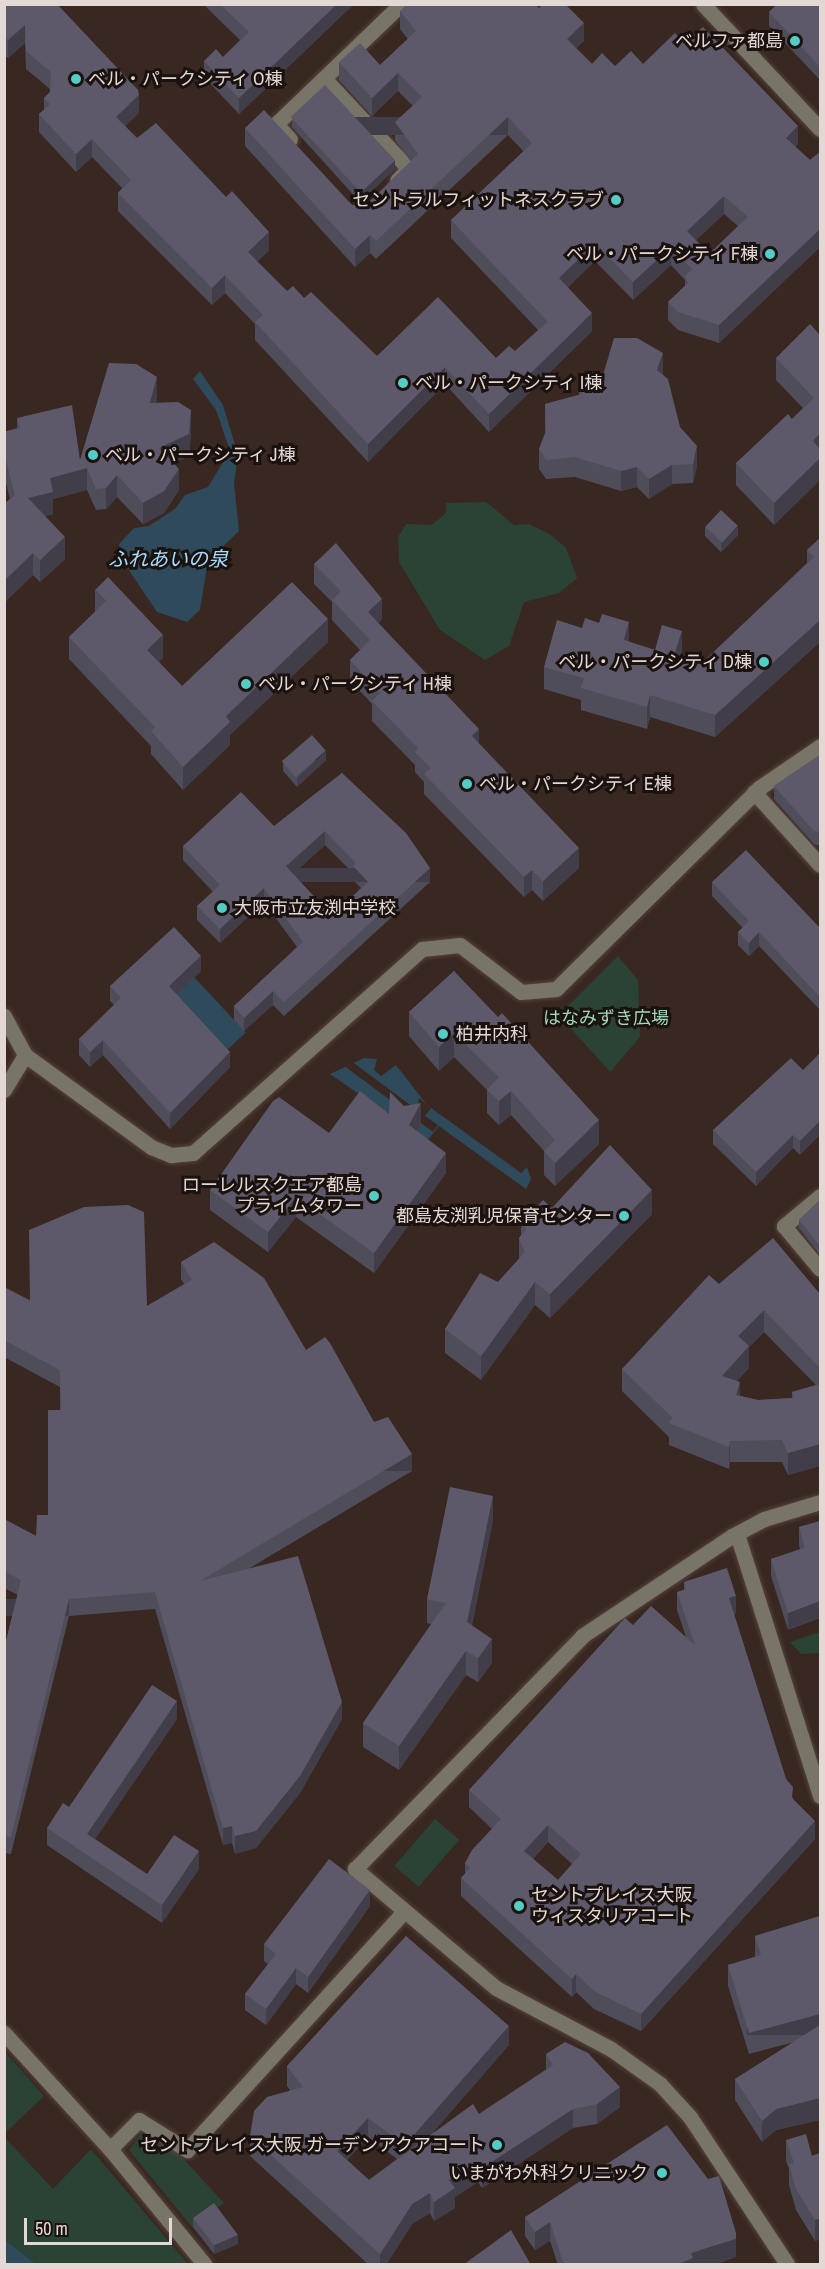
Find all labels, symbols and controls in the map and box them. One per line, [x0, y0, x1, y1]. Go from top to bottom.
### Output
place label: ベルファ都島 [675, 30, 783, 52]
marker: ベルファ都島 [788, 34, 802, 48]
place label: ベル・パークシティ O棟 [88, 68, 284, 90]
marker: ベル・パークシティ O棟 [69, 72, 83, 86]
place label: セントラルフィットネスクラブ [352, 189, 604, 211]
marker: セントラルフィットネスクラブ [609, 193, 623, 207]
place label: ベル・パークシティ F棟 [565, 243, 758, 265]
marker: ベル・パークシティ F棟 [763, 247, 777, 261]
place label: ベル・パークシティ I棟 [415, 372, 603, 394]
marker: ベル・パークシティ I棟 [396, 376, 410, 390]
place label: ベル・パークシティ J棟 [105, 444, 296, 466]
marker: ベル・パークシティ J棟 [86, 448, 100, 462]
water label: ふれあいの泉 [108, 546, 228, 570]
place label: ベル・パークシティ D棟 [557, 651, 752, 673]
marker: ベル・パークシティ D棟 [757, 655, 771, 669]
place label: ベル・パークシティ H棟 [258, 673, 453, 695]
marker: ベル・パークシティ H棟 [239, 677, 253, 691]
place label: ベル・パークシティ E棟 [479, 773, 673, 795]
marker: ベル・パークシティ E棟 [460, 777, 474, 791]
place label: 大阪市立友渕中学校 [234, 897, 396, 919]
marker: 大阪市立友渕中学校 [215, 901, 229, 915]
park label: はなみずき広場 [543, 1007, 669, 1029]
place label: 柏井内科 [456, 1023, 528, 1045]
marker: 柏井内科 [434, 1025, 452, 1043]
place label: ローレルスクエア都島 プライムタワー [182, 1175, 362, 1218]
marker: ローレルスクエア都島 プライムタワー [367, 1189, 381, 1203]
place label: 都島友渕乳児保育センター [396, 1205, 612, 1227]
marker: 都島友渕乳児保育センター [617, 1209, 631, 1223]
place label: セントプレイス大阪 ウィスタリアコート [531, 1885, 693, 1928]
marker: セントプレイス大阪 ウィスタリアコート [512, 1899, 526, 1913]
place label: セントプレイス大阪 ガーデンアクアコート [139, 2134, 485, 2156]
marker: セントプレイス大阪 ガーデンアクアコート [490, 2138, 504, 2152]
place label: いまがわ外科クリニック [450, 2162, 648, 2184]
marker: いまがわ外科クリニック [653, 2164, 671, 2182]
scale bar [27, 2206, 176, 2244]
text: 50 m [35, 2216, 68, 2241]

